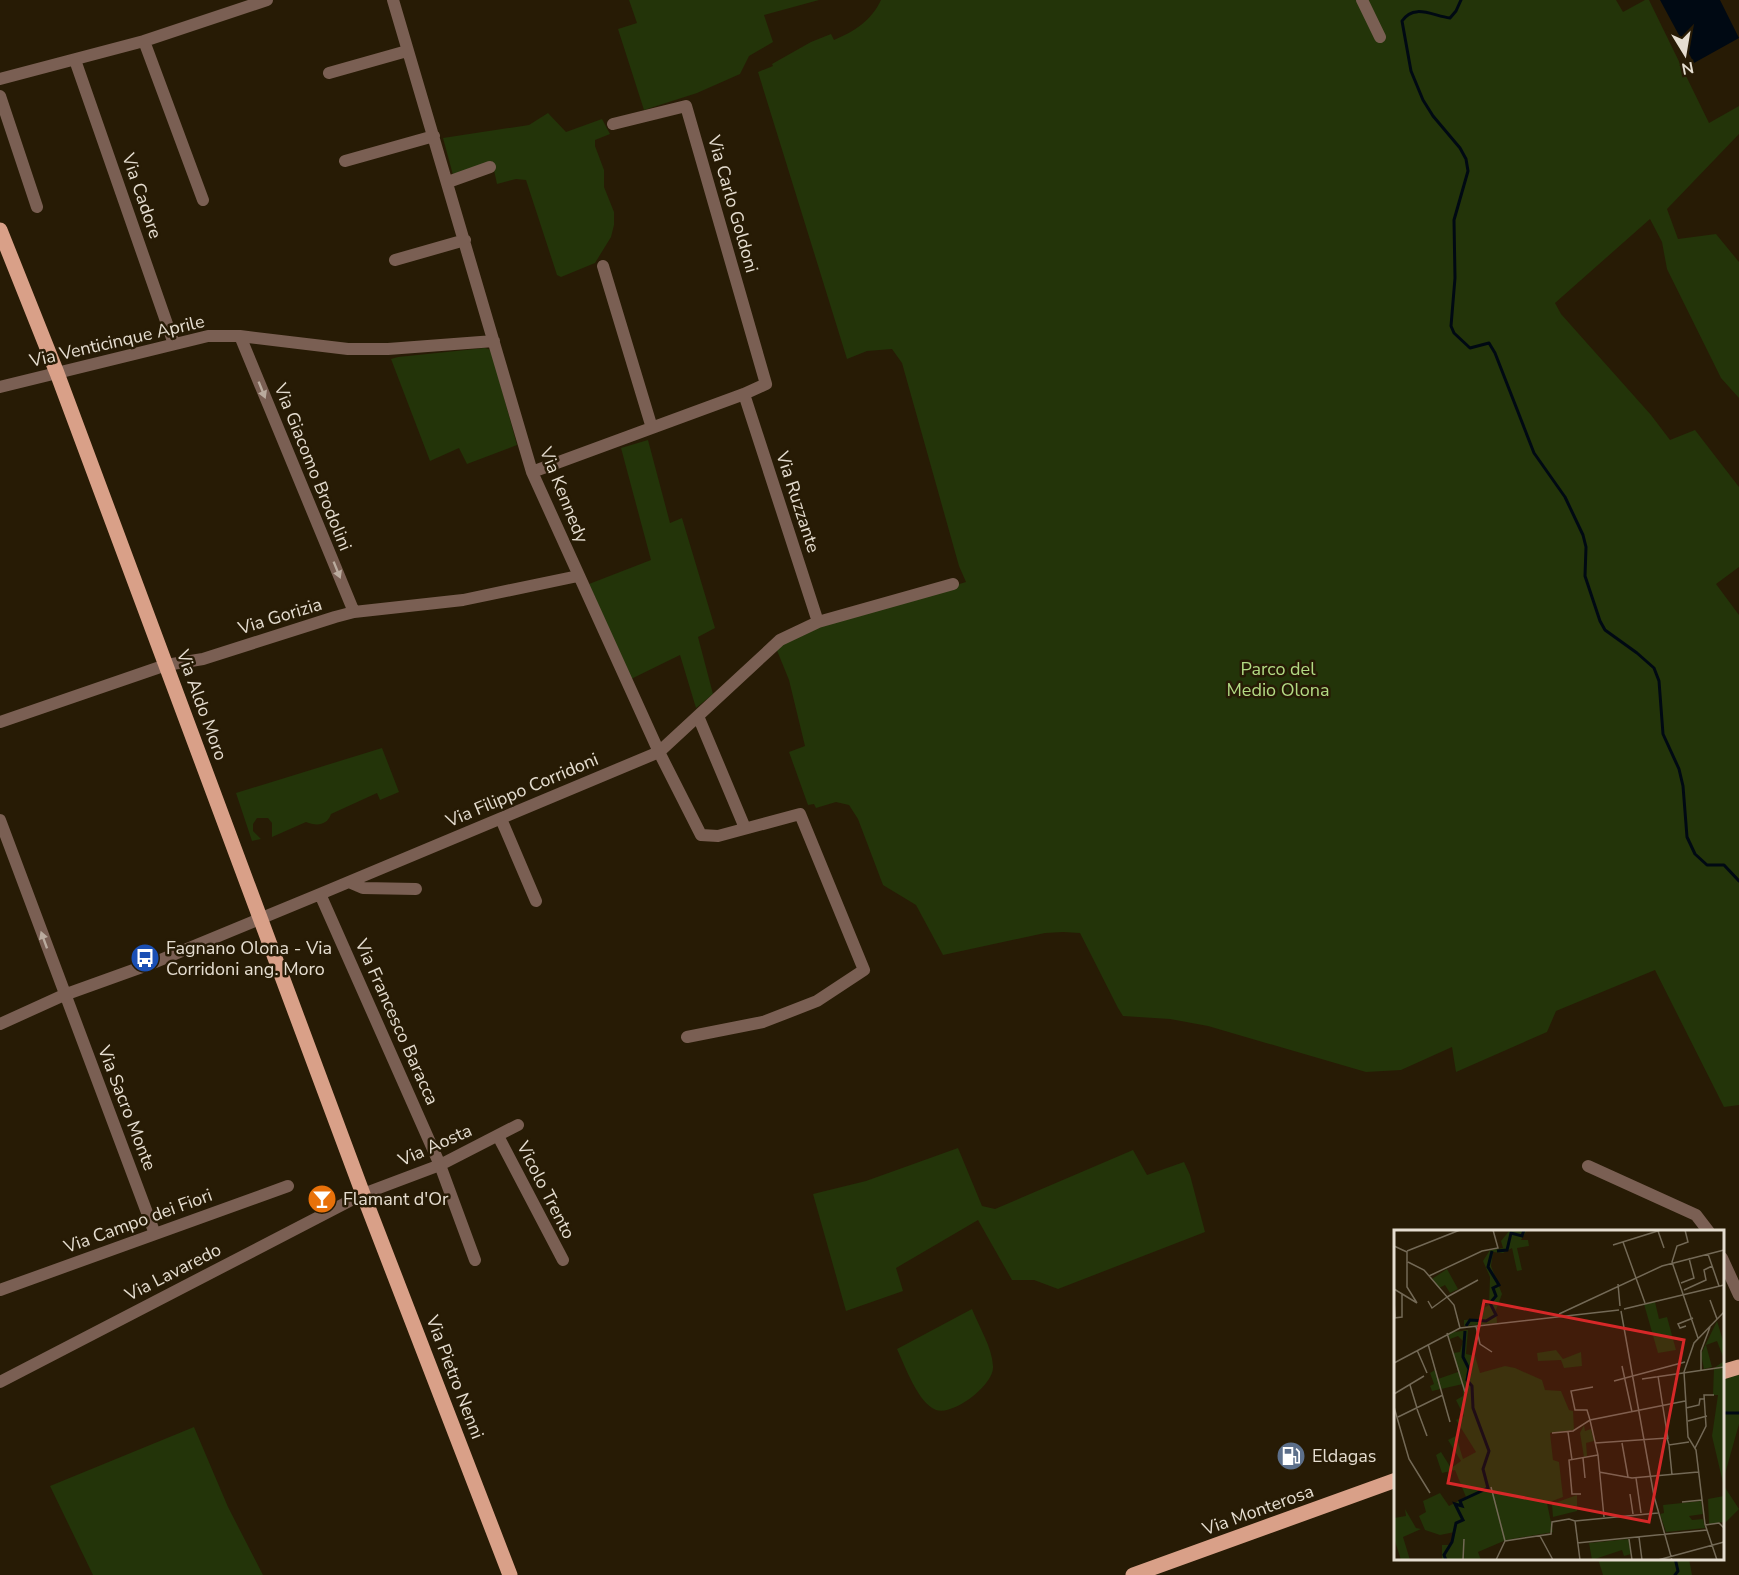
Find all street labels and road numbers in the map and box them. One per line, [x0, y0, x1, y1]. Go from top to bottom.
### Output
street label: Via Carlo Goldoni [702, 132, 764, 275]
street label: Via Cadore [116, 149, 168, 242]
street label: Via Venticinque Aprile [26, 309, 207, 373]
street label: Via Giacomo Brodolini [268, 379, 358, 554]
street label: Via Kennedy [534, 443, 594, 547]
street label: Via Ruzzante [770, 447, 826, 556]
street label: Via Gorizia [234, 592, 325, 640]
street label: Via Aldo Moro [171, 645, 233, 764]
street label: Via Filippo Corridoni [441, 747, 602, 833]
street label: Via Francesco Baracca [349, 934, 444, 1109]
street label: Via Sacro Monte [92, 1041, 162, 1174]
street label: Via Aosta [393, 1118, 476, 1172]
street label: Vicolo Trento [511, 1136, 581, 1243]
street label: Via Campo dei Fiori [60, 1183, 215, 1259]
street label: Via Lavaredo [120, 1237, 225, 1307]
street label: Via Pietro Nenni [420, 1311, 490, 1442]
street label: Via Monterosa [1198, 1479, 1317, 1542]

